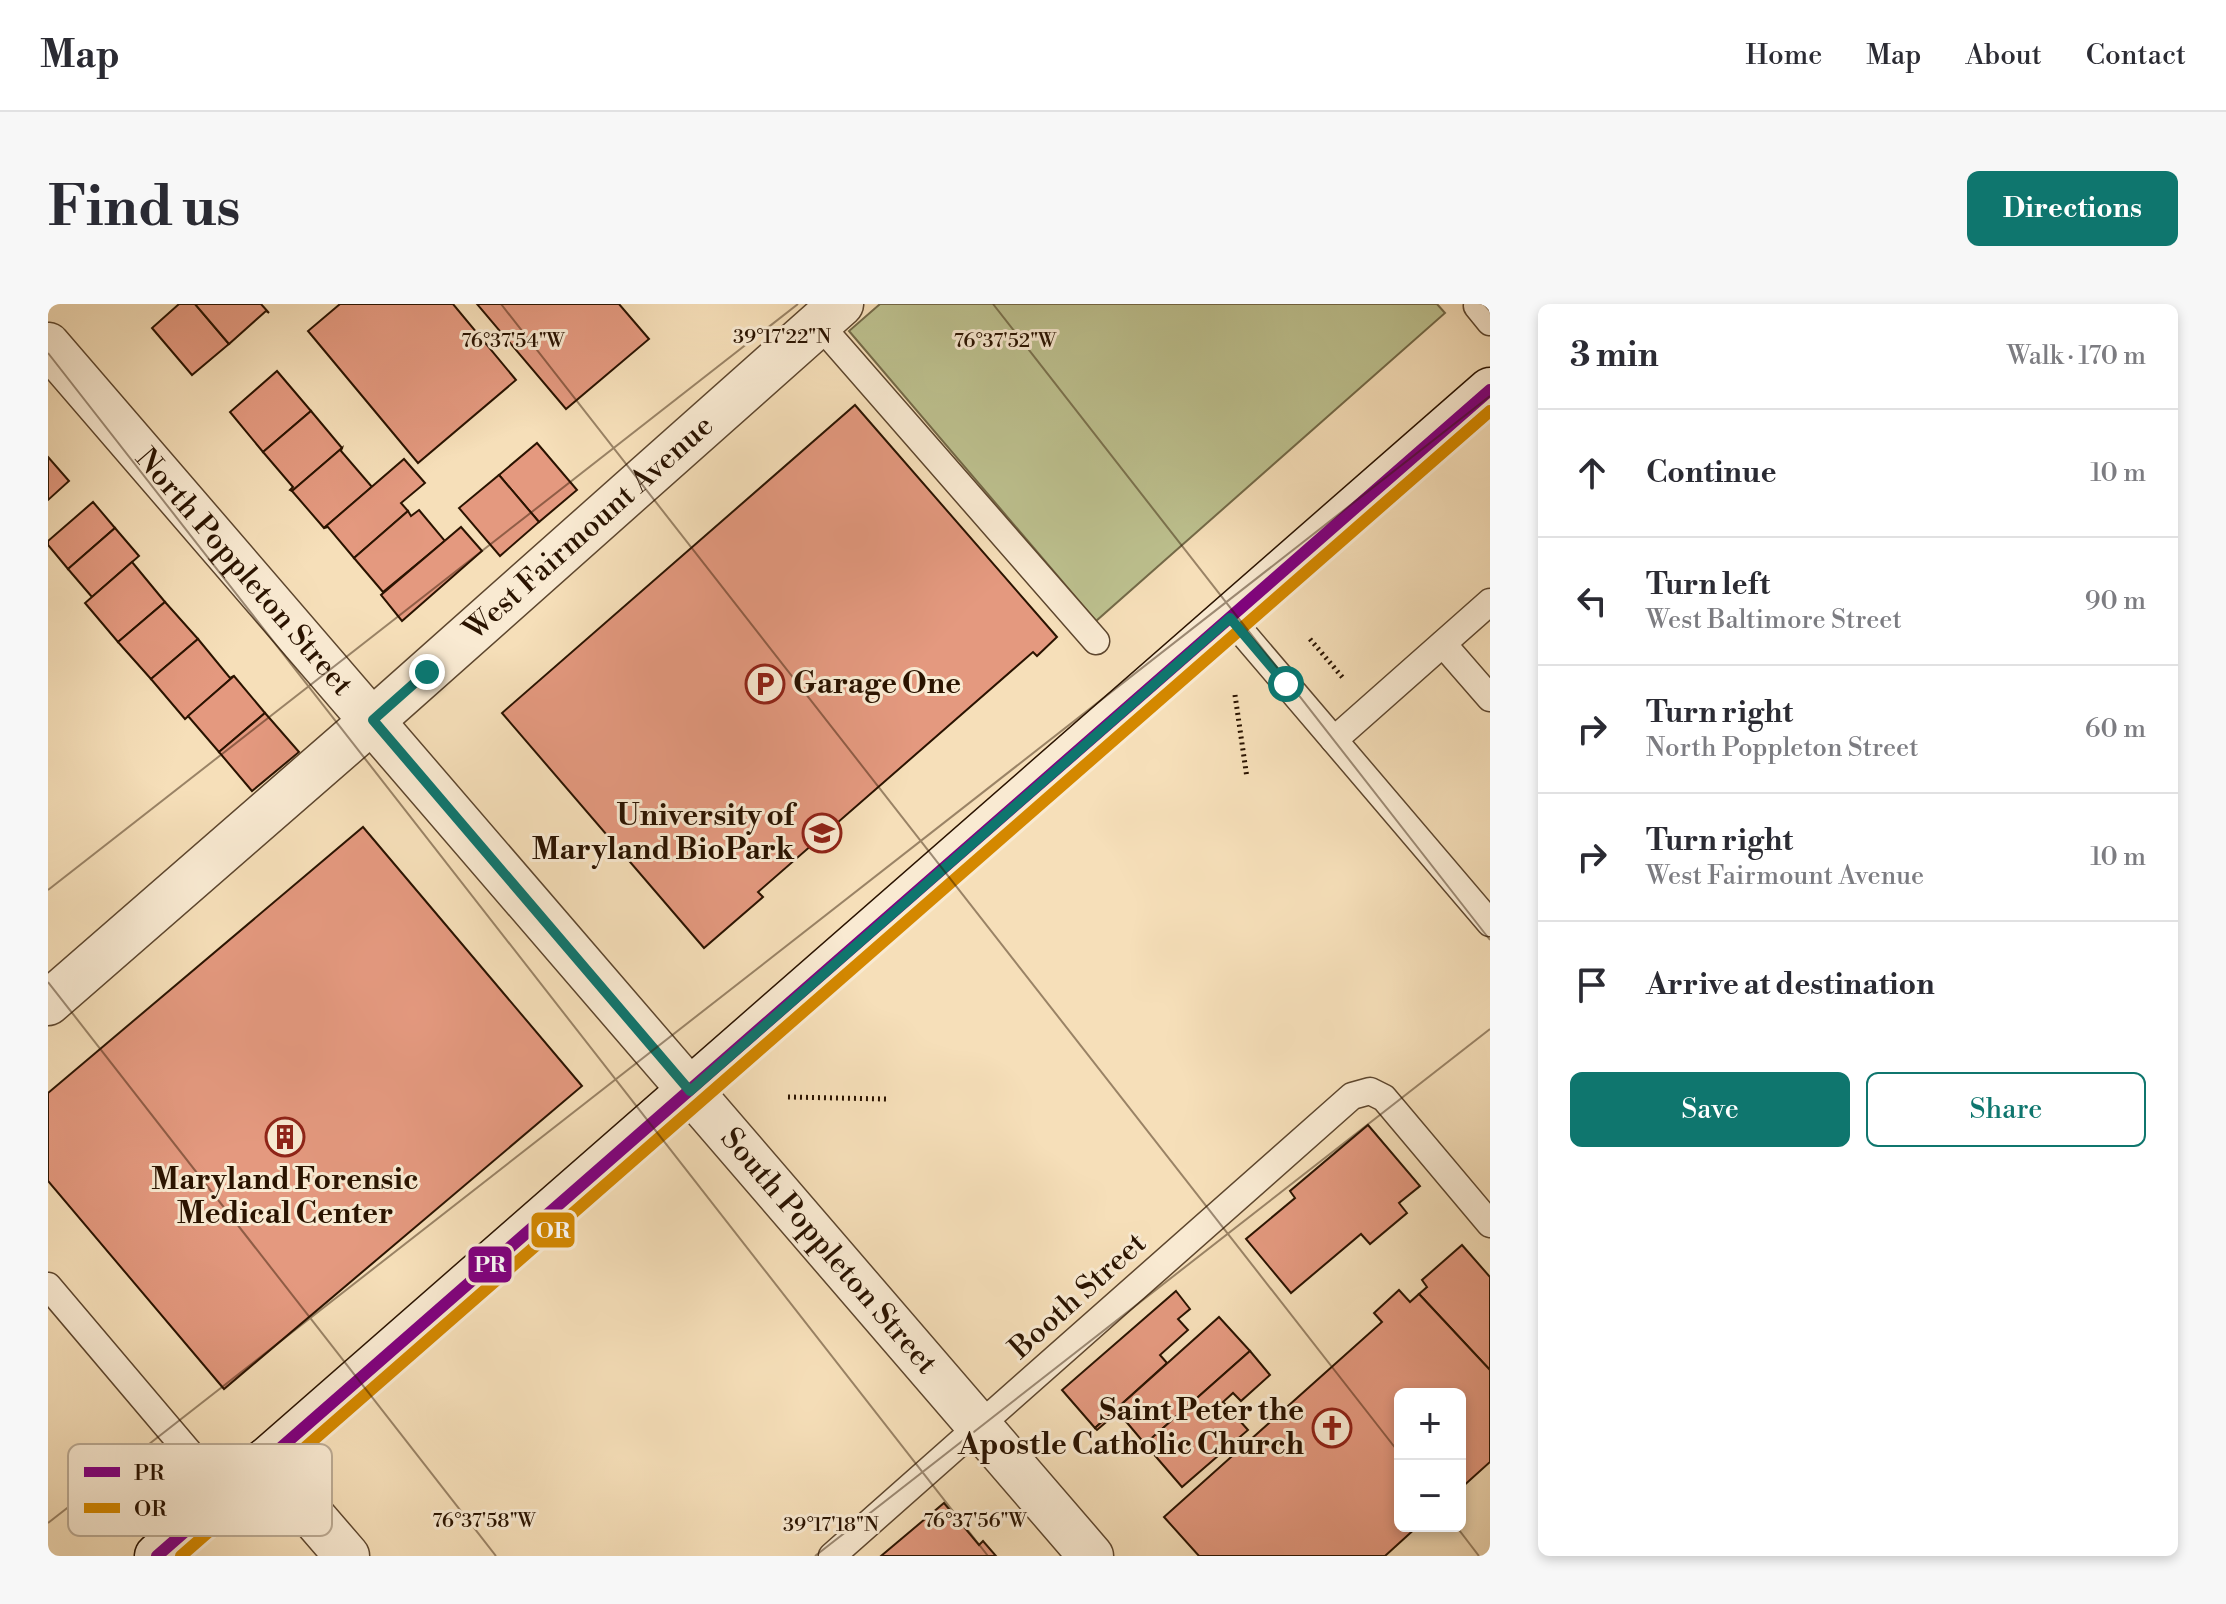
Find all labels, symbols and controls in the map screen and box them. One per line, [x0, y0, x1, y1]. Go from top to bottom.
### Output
text: Map [40, 32, 120, 79]
text: Home [1746, 38, 1822, 73]
text: Map [1866, 38, 1921, 73]
text: About [1965, 38, 2042, 73]
text: Contact [2086, 38, 2186, 73]
button: Directions [1967, 171, 2178, 246]
text: Find us [48, 173, 241, 243]
text: 39°17'22"N [733, 325, 831, 350]
text: 76°37'54"W [461, 329, 566, 354]
text: 76°37'52"W [954, 329, 1057, 354]
text: 3 min [1570, 335, 1659, 377]
text: Walk · 170 m [2007, 340, 2146, 372]
street label: West Fairmount Avenue [456, 407, 722, 649]
street label: North Poppleton Street [127, 441, 361, 704]
icon: ahead [1570, 451, 1614, 495]
text: Continue [1646, 454, 1777, 492]
text: 10 m [2090, 457, 2146, 489]
text: Turn left [1646, 566, 1770, 604]
icon: left [1570, 579, 1614, 623]
text: 90 m [2085, 585, 2146, 617]
text: West Baltimore Street [1646, 604, 1902, 636]
route end [409, 654, 445, 690]
parking icon: Garage One [744, 663, 786, 705]
place label: Garage One [793, 665, 961, 703]
route start [1268, 666, 1304, 702]
text: Turn right [1646, 694, 1793, 732]
icon: right [1570, 707, 1614, 751]
text: 60 m [2085, 713, 2146, 745]
text: North Poppleton Street [1646, 732, 1918, 764]
place label: University of Maryland BioPark [532, 797, 798, 869]
school or university icon: University of Maryland BioPark [801, 812, 843, 854]
text: Turn right [1646, 822, 1793, 860]
icon: right [1570, 835, 1614, 879]
text: 10 m [2090, 841, 2146, 873]
text: West Fairmount Avenue [1646, 860, 1924, 892]
icon: arrive [1570, 963, 1614, 1007]
text: Arrive at destination [1646, 966, 1935, 1004]
button: Save [1570, 1072, 1850, 1147]
button: Share [1866, 1072, 2146, 1147]
building icon: Maryland Forensic Medical Center [264, 1116, 306, 1158]
street label: South Poppleton Street [712, 1120, 945, 1383]
place label: Maryland Forensic Medical Center [151, 1161, 419, 1233]
line badge: OR [530, 1211, 576, 1249]
text: OR [536, 1218, 571, 1245]
street label: Booth Street [1001, 1224, 1155, 1368]
line badge: PR [467, 1245, 513, 1284]
text: PR [474, 1252, 507, 1279]
map controls [1394, 1388, 1466, 1532]
button: + [1394, 1388, 1466, 1460]
place label: Saint Peter the Apostle Catholic Church [957, 1392, 1304, 1464]
church icon: Saint Peter the Apostle Catholic Church [1311, 1407, 1353, 1449]
legend [68, 1444, 332, 1536]
text: PR [134, 1460, 165, 1487]
button: − [1394, 1460, 1466, 1532]
text: OR [134, 1496, 167, 1523]
text: 76°37'58"W [432, 1509, 537, 1534]
text: 76°37'56"W [923, 1509, 1027, 1534]
text: 39°17'18"N [783, 1513, 879, 1538]

